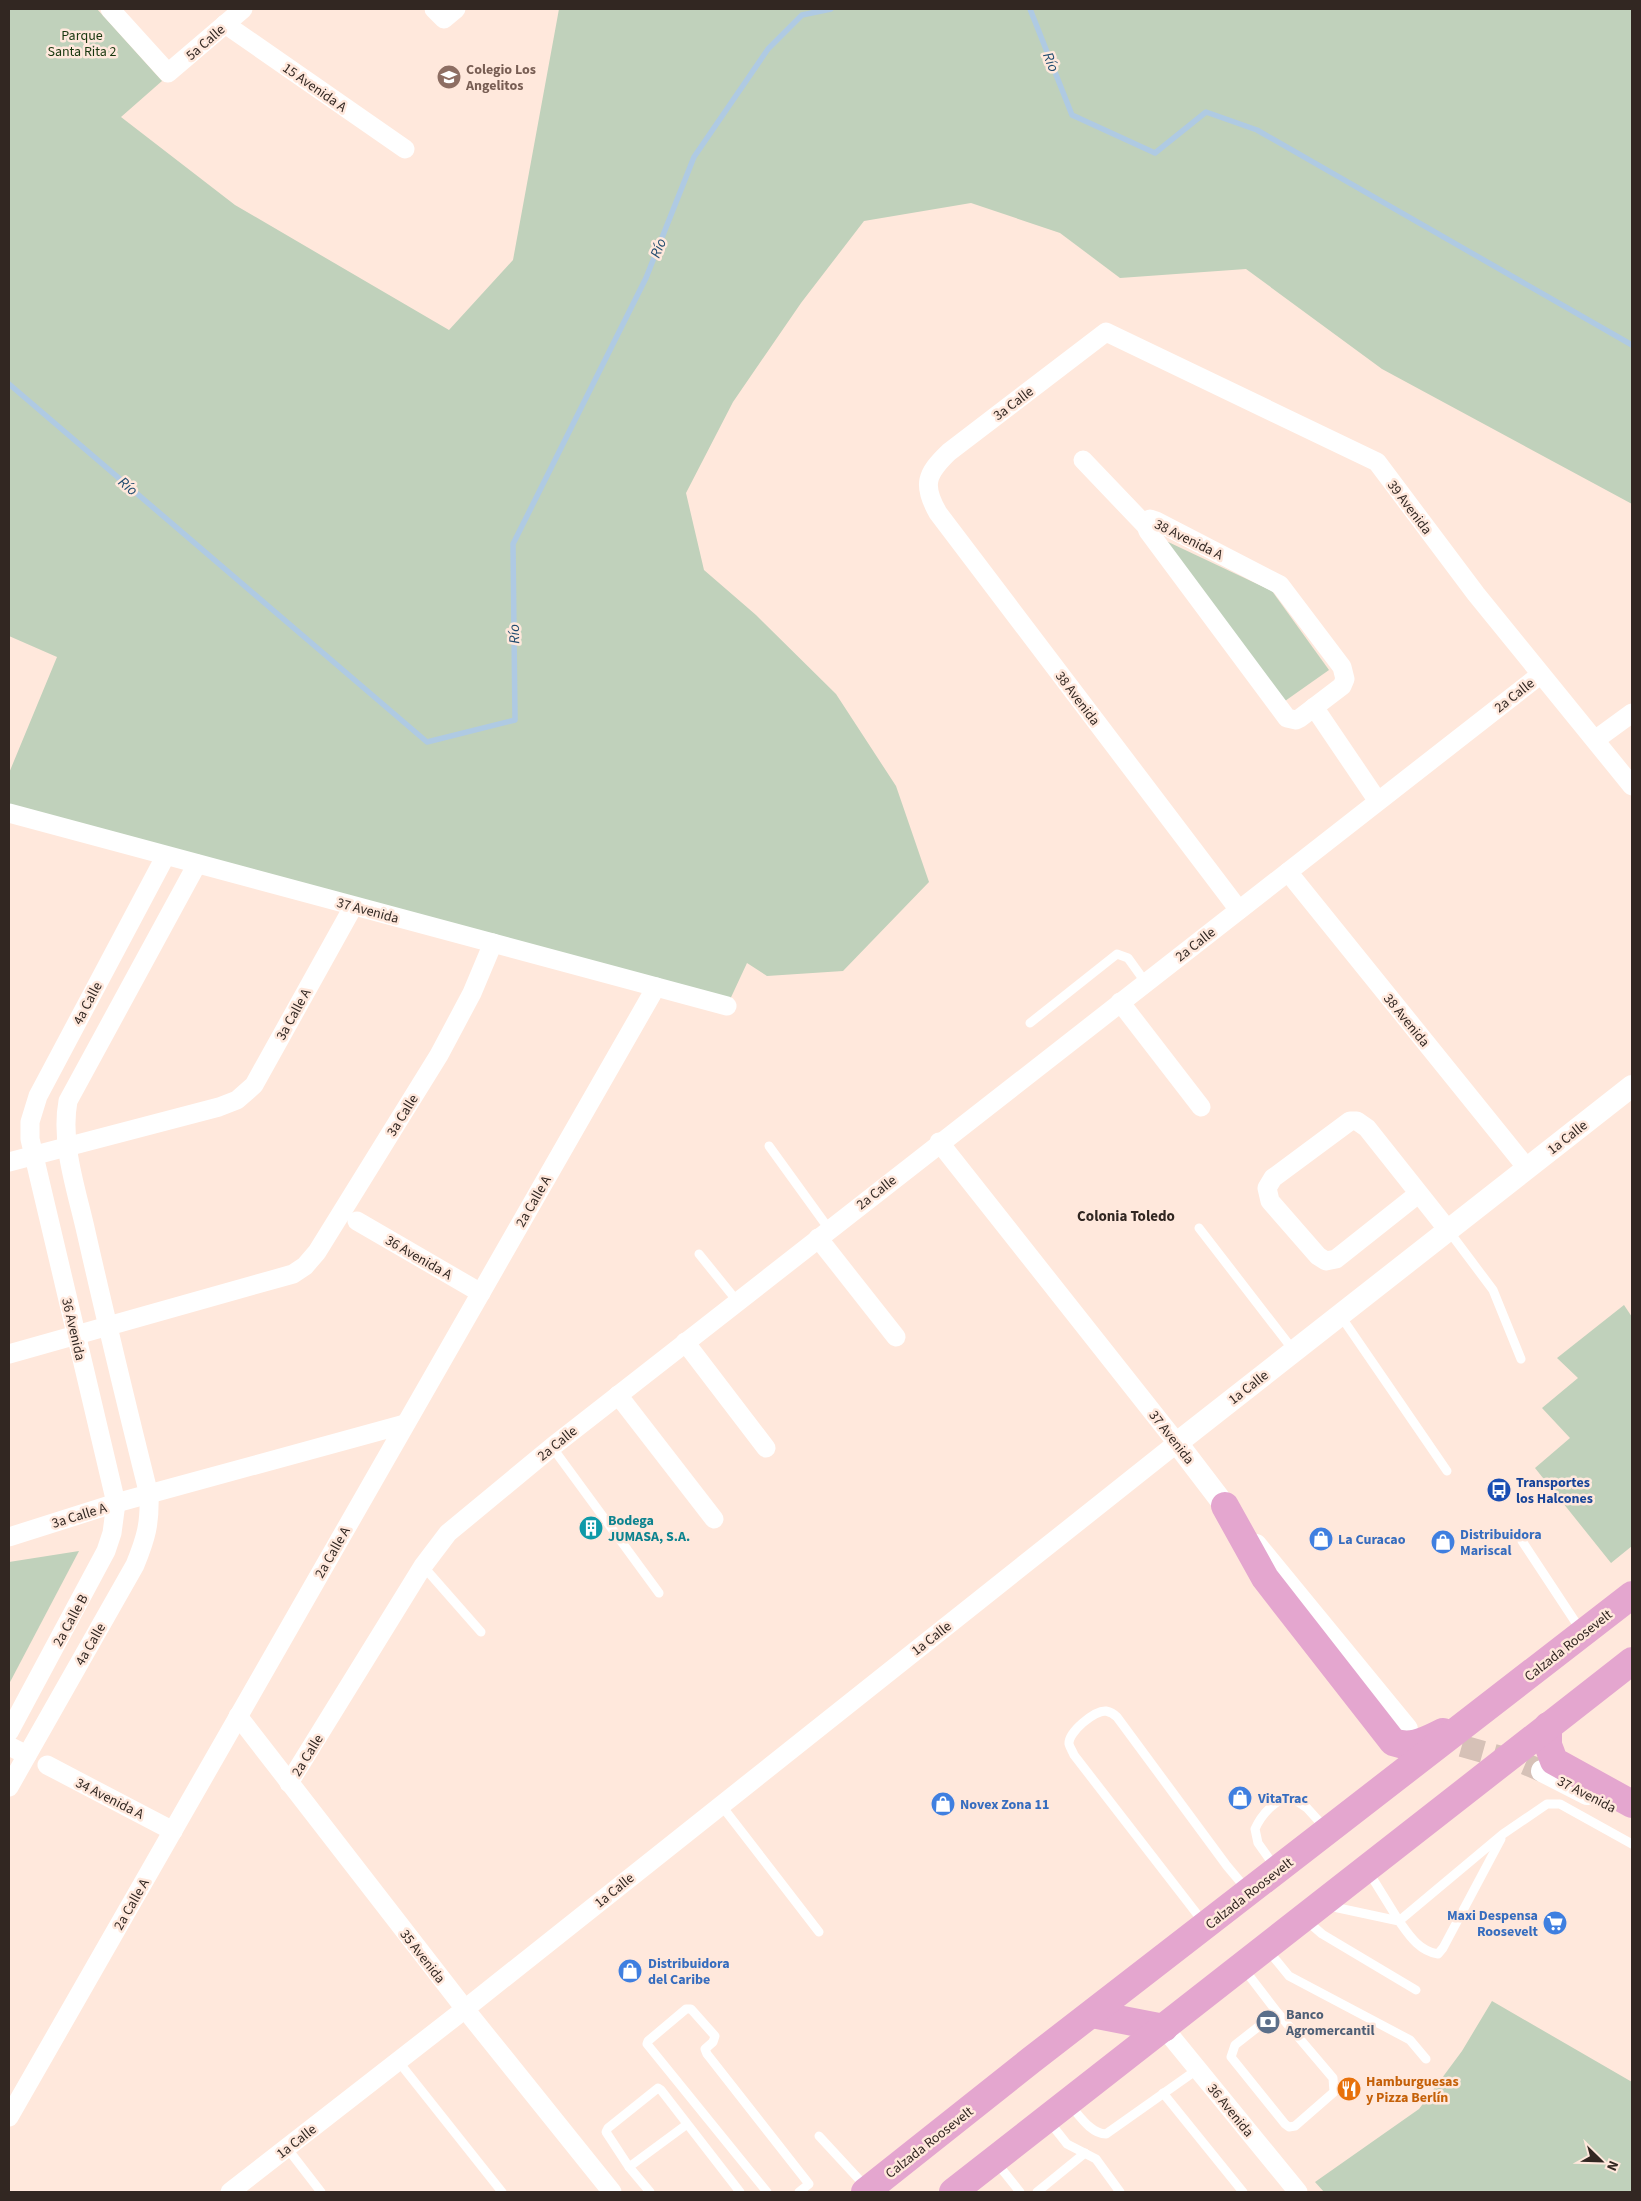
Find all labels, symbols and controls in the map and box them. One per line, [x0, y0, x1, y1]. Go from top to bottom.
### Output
street label: 5a Calle [182, 20, 230, 65]
park label: Parque Santa Rita 2 [47, 26, 117, 62]
water label: Río [1037, 49, 1064, 75]
street label: 15 Avenida A [278, 58, 351, 117]
place label: Colegio Los Angelitos [465, 60, 536, 96]
school or university icon: Colegio Los Angelitos [436, 64, 462, 90]
water label: Río [645, 235, 672, 261]
street label: 3a Calle [989, 382, 1038, 426]
water label: Río [113, 472, 142, 501]
street label: 39 Avenida [1382, 476, 1436, 539]
street label: 38 Avenida A [1151, 515, 1227, 565]
water label: Río [504, 624, 525, 644]
street label: 38 Avenida [1050, 667, 1104, 730]
street label: 2a Calle [1490, 674, 1539, 718]
street label: 37 Avenida [334, 893, 401, 929]
street label: 2a Calle [1171, 923, 1220, 967]
street label: 4a Calle [68, 978, 108, 1028]
street label: 3a Calle A [271, 985, 316, 1044]
street label: 38 Avenida [1378, 990, 1434, 1052]
street label: 3a Calle [382, 1091, 424, 1140]
street label: 1a Calle [1543, 1116, 1592, 1160]
street label: 2a Calle [852, 1171, 901, 1215]
street label: 2a Calle A [511, 1172, 557, 1231]
district label: Colonia Toledo [1077, 1206, 1175, 1227]
street label: 36 Avenida A [381, 1231, 456, 1285]
street label: 36 Avenida [56, 1296, 90, 1362]
street label: 1a Calle [1224, 1366, 1273, 1410]
street label: 37 Avenida [1144, 1406, 1199, 1469]
street label: 2a Calle [533, 1422, 582, 1466]
place label: Transportes los Halcones [1516, 1473, 1593, 1509]
bus stop icon: Transportes los Halcones [1486, 1477, 1512, 1503]
street label: 3a Calle A [49, 1498, 110, 1534]
place label: Bodega JUMASA, S.A. [608, 1511, 690, 1547]
building icon: Bodega JUMASA, S.A. [578, 1515, 604, 1541]
street label: 2a Calle A [310, 1523, 356, 1582]
place label: Distribuidora Mariscal [1460, 1525, 1542, 1561]
shop icon: La Curacao [1308, 1526, 1334, 1552]
shop icon: Distribuidora Mariscal [1430, 1529, 1456, 1555]
place label: La Curacao [1338, 1530, 1406, 1550]
street label: 2a Calle B [48, 1591, 93, 1650]
street label: Calzada Roosevelt [1520, 1605, 1617, 1686]
street label: 1a Calle [907, 1617, 956, 1661]
street label: 4a Calle [71, 1620, 111, 1669]
street label: 2a Calle [287, 1731, 329, 1780]
street label: 37 Avenida [1554, 1772, 1619, 1818]
street label: 34 Avenida A [72, 1773, 147, 1825]
shop icon: VitaTrac [1227, 1785, 1253, 1811]
place label: VitaTrac [1257, 1789, 1308, 1809]
shop icon: Novex Zona 11 [930, 1791, 956, 1817]
place label: Novex Zona 11 [960, 1795, 1049, 1815]
street label: Calzada Roosevelt [1201, 1853, 1298, 1934]
street label: 1a Calle [590, 1869, 639, 1913]
street label: 2a Calle A [109, 1875, 155, 1934]
place label: Maxi Despensa Roosevelt [1447, 1906, 1539, 1942]
supermarket icon: Maxi Despensa Roosevelt [1542, 1910, 1568, 1936]
street label: 35 Avenida [395, 1925, 450, 1988]
place label: Distribuidora del Caribe [648, 1954, 730, 1990]
shop icon: Distribuidora del Caribe [617, 1958, 643, 1984]
place label: Banco Agromercantil [1285, 2005, 1374, 2041]
bank icon: Banco Agromercantil [1255, 2009, 1281, 2035]
place label: Hamburguesas y Pizza Berlín [1366, 2072, 1459, 2108]
restaurant icon: Hamburguesas y Pizza Berlín [1336, 2076, 1362, 2102]
street label: 36 Avenida [1202, 2080, 1258, 2142]
street label: Calzada Roosevelt [881, 2102, 978, 2183]
street label: 1a Calle [272, 2120, 321, 2164]
north arrow [1576, 2136, 1626, 2186]
text: N [1601, 2157, 1623, 2174]

